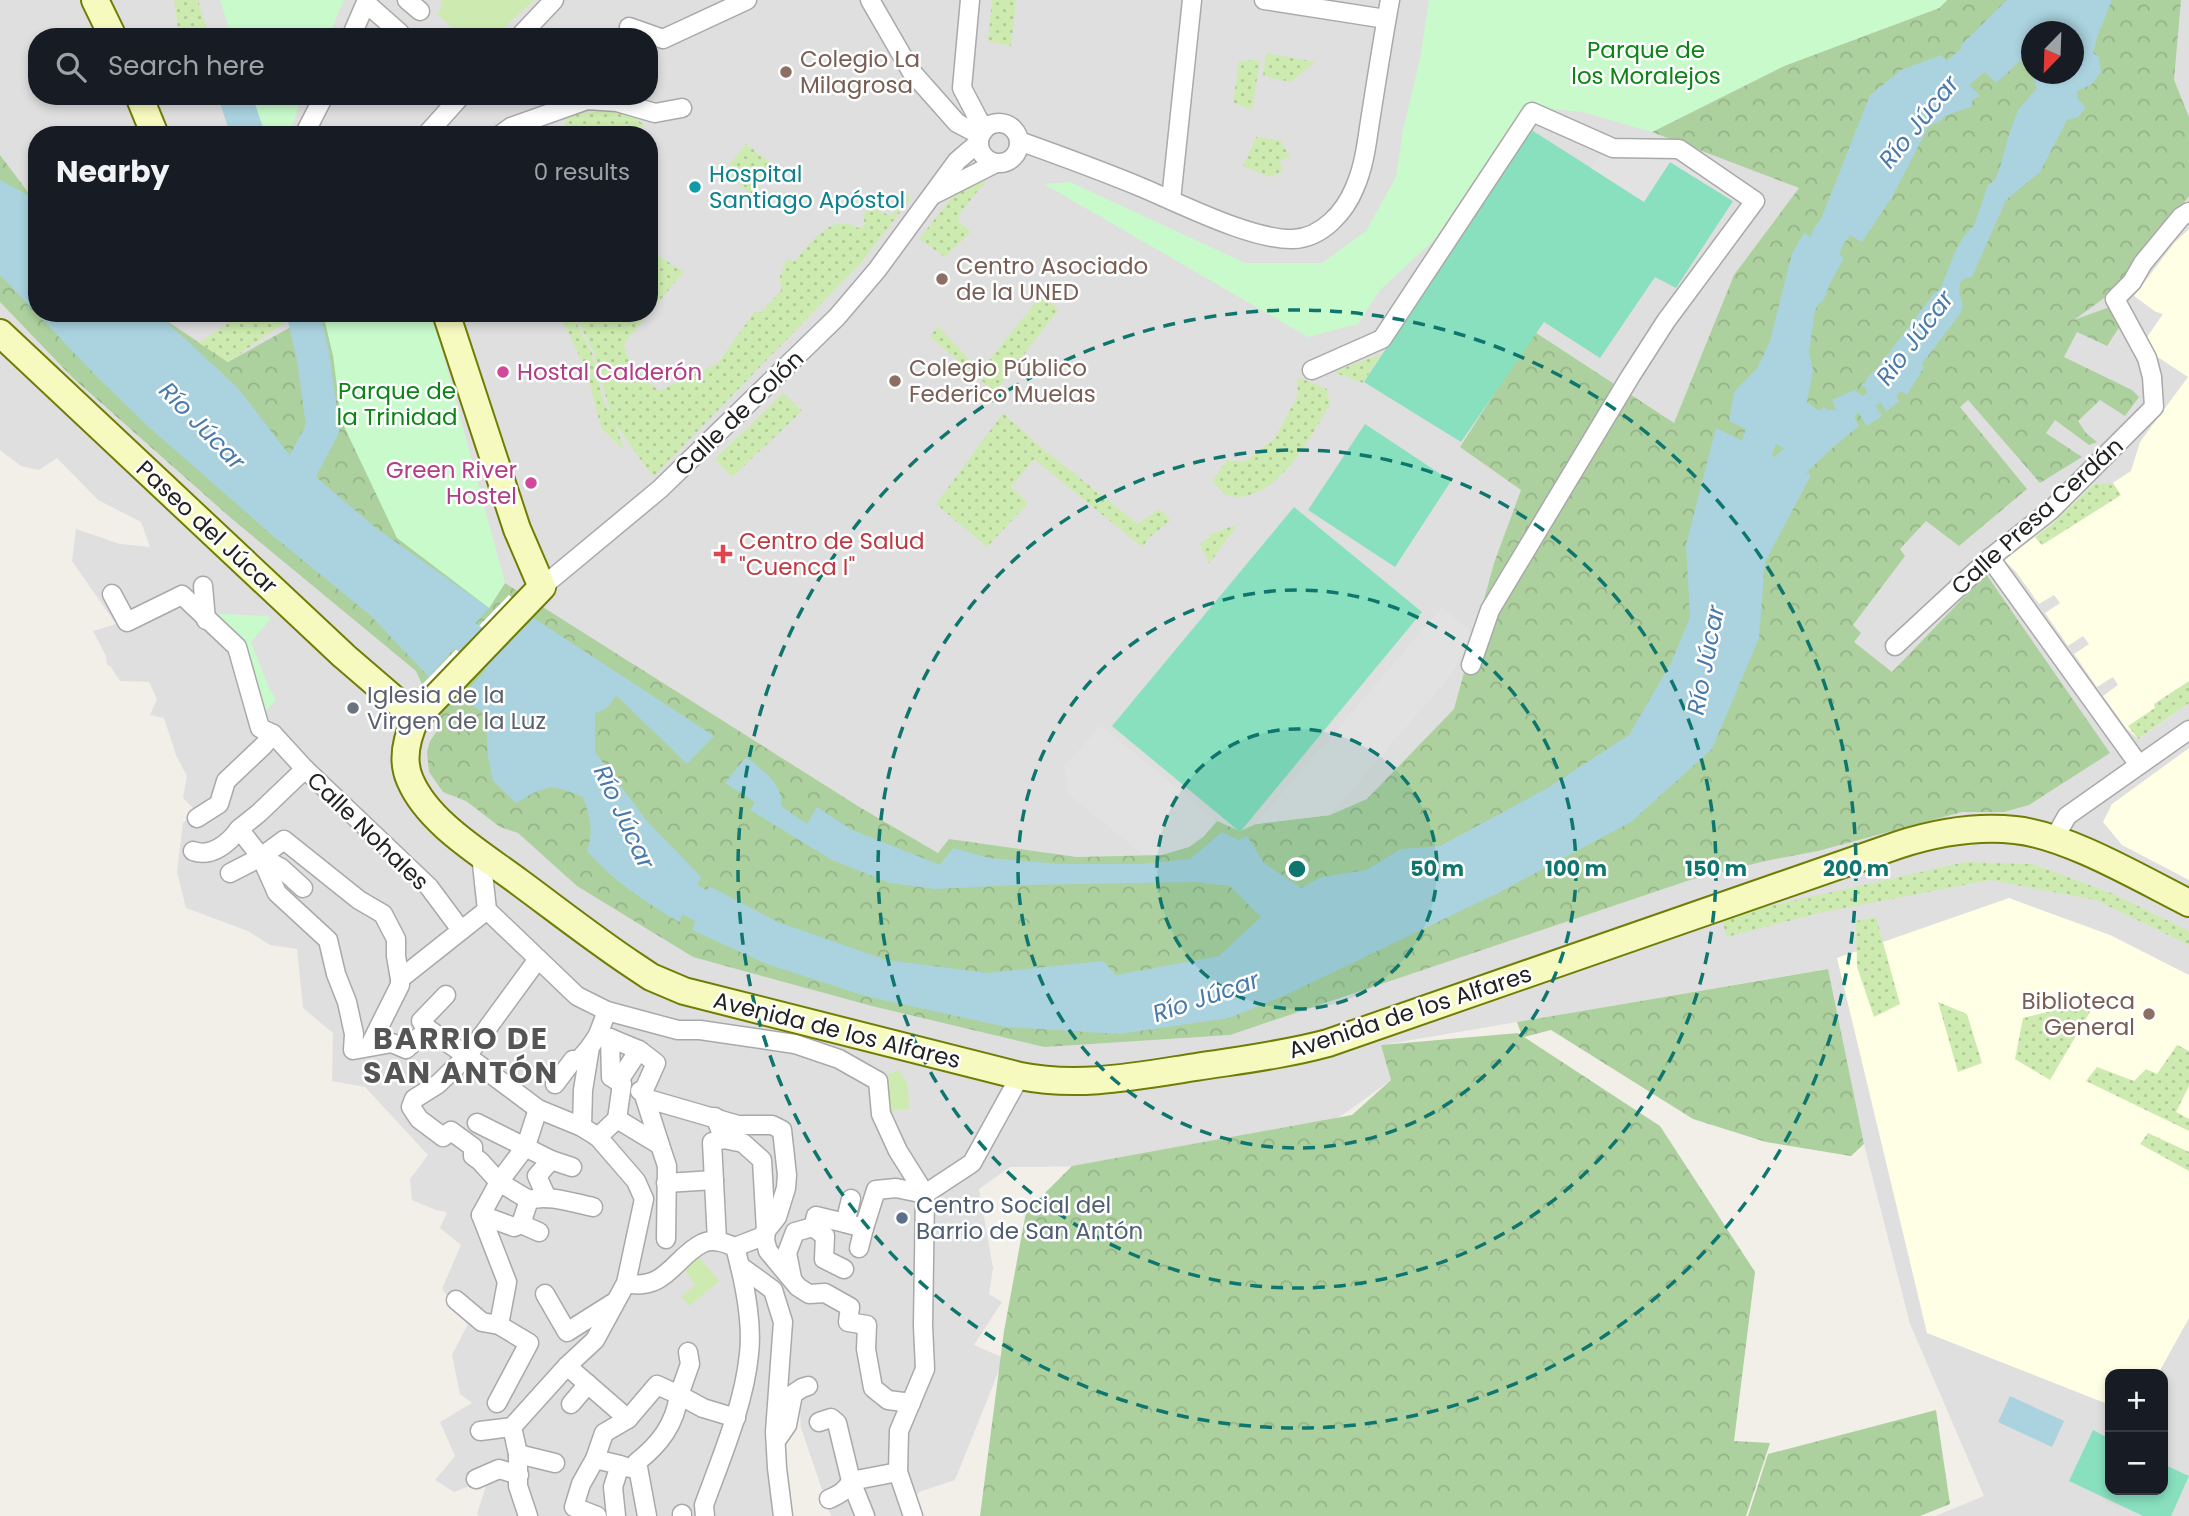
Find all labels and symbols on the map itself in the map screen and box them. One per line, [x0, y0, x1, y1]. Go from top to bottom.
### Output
north arrow [2021, 21, 2084, 84]
park label: Parque de los Moralejos [1571, 34, 1721, 92]
place label: Colegio La Milagrosa [800, 43, 920, 101]
marker: Colegio La Milagrosa [778, 64, 794, 80]
water label: Río Júcar [1871, 67, 1967, 175]
place label: Hospital Santiago Apóstol [709, 158, 905, 216]
marker: Hospital Santiago Apóstol [687, 179, 703, 195]
place label: Centro Asociado de la UNED [956, 250, 1148, 308]
marker: Centro Asociado de la UNED [934, 271, 950, 287]
water label: Rio Júcar [1868, 283, 1962, 392]
street label: Calle de Colón [667, 343, 811, 483]
place label: Colegio Público Federico Muelas [909, 352, 1096, 410]
place label: Hostal Calderón [517, 356, 702, 388]
marker: Hostal Calderón [495, 364, 511, 380]
marker: Colegio Público Federico Muelas [887, 373, 903, 389]
water label: Río Júcar [152, 374, 253, 478]
park label: Parque de la Trinidad [336, 375, 458, 433]
street label: Calle Presa Cerdán [1944, 430, 2130, 602]
street label: Paseo del Júcar [129, 453, 285, 601]
place label: Green River Hostel [386, 454, 517, 512]
marker: Green River Hostel [523, 475, 539, 491]
place label: Centro de Salud "Cuenca I" [739, 525, 924, 583]
marker: Centro de Salud "Cuenca I" [713, 544, 733, 564]
water label: Río Júcar [1679, 601, 1732, 717]
place label: Iglesia de la Virgen de la Luz [367, 679, 546, 737]
marker: Iglesia de la Virgen de la Luz [345, 700, 361, 716]
water label: Río Júcar [586, 760, 663, 875]
street label: Calle Nohales [300, 765, 436, 897]
text: 50 m [1410, 854, 1464, 883]
text: 100 m [1545, 854, 1607, 883]
text: 150 m [1685, 854, 1747, 883]
text: 200 m [1823, 854, 1889, 883]
centre of rings [1285, 857, 1309, 881]
street label: Avenida de los Alfares [1284, 958, 1536, 1066]
water label: Río Júcar [1148, 963, 1265, 1030]
street label: Avenida de los Alfares [710, 984, 964, 1076]
place label: Biblioteca General [2022, 985, 2135, 1043]
marker: Biblioteca General [2141, 1006, 2157, 1022]
district label: BARRIO DE SAN ANTÓN [363, 1017, 559, 1094]
place label: Centro Social del Barrio de San Antón [916, 1189, 1143, 1247]
marker: Centro Social del Barrio de San Antón [894, 1210, 910, 1226]

